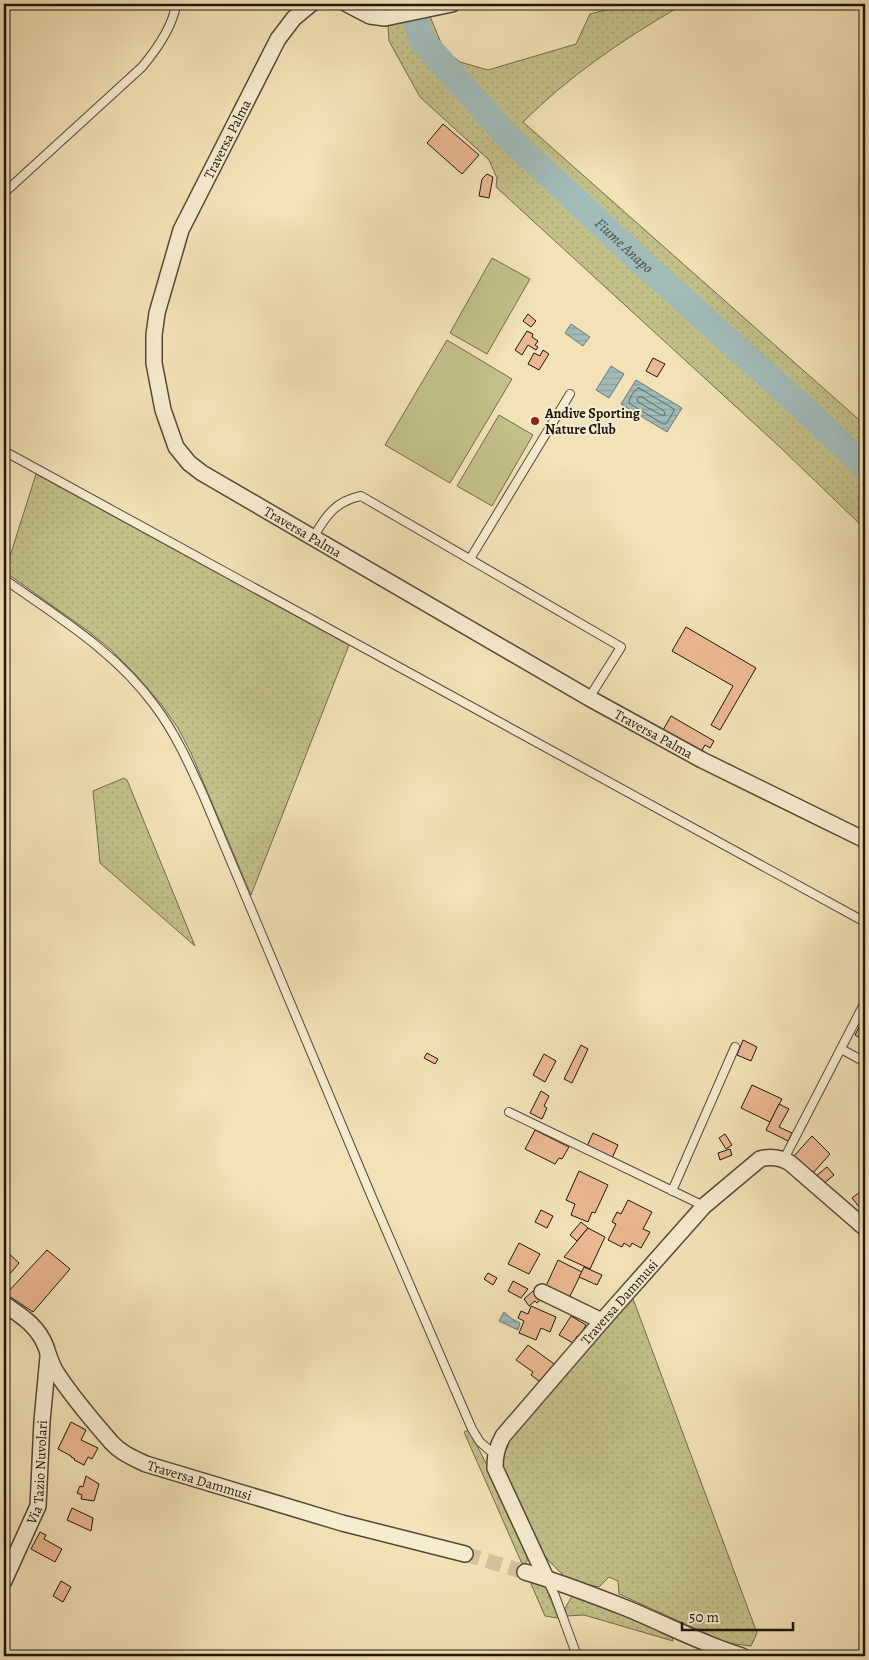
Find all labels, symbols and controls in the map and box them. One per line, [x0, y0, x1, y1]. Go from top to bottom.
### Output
street label: Traversa Palma [199, 96, 256, 182]
water label: Fiume Anapo [590, 213, 657, 278]
place label: Andive Sporting Nature Club [544, 404, 641, 439]
marker: Andive Sporting Nature Club [529, 415, 541, 427]
street label: Traversa Palma [260, 502, 345, 562]
street label: Traversa Palma [611, 705, 697, 764]
street label: Traversa Dammusi [577, 1255, 662, 1349]
street label: Via Tazio Nuvolari [22, 1420, 52, 1528]
street label: Traversa Dammusi [145, 1456, 254, 1505]
scale bar [682, 1600, 793, 1632]
text: 50 m [689, 1607, 719, 1627]

